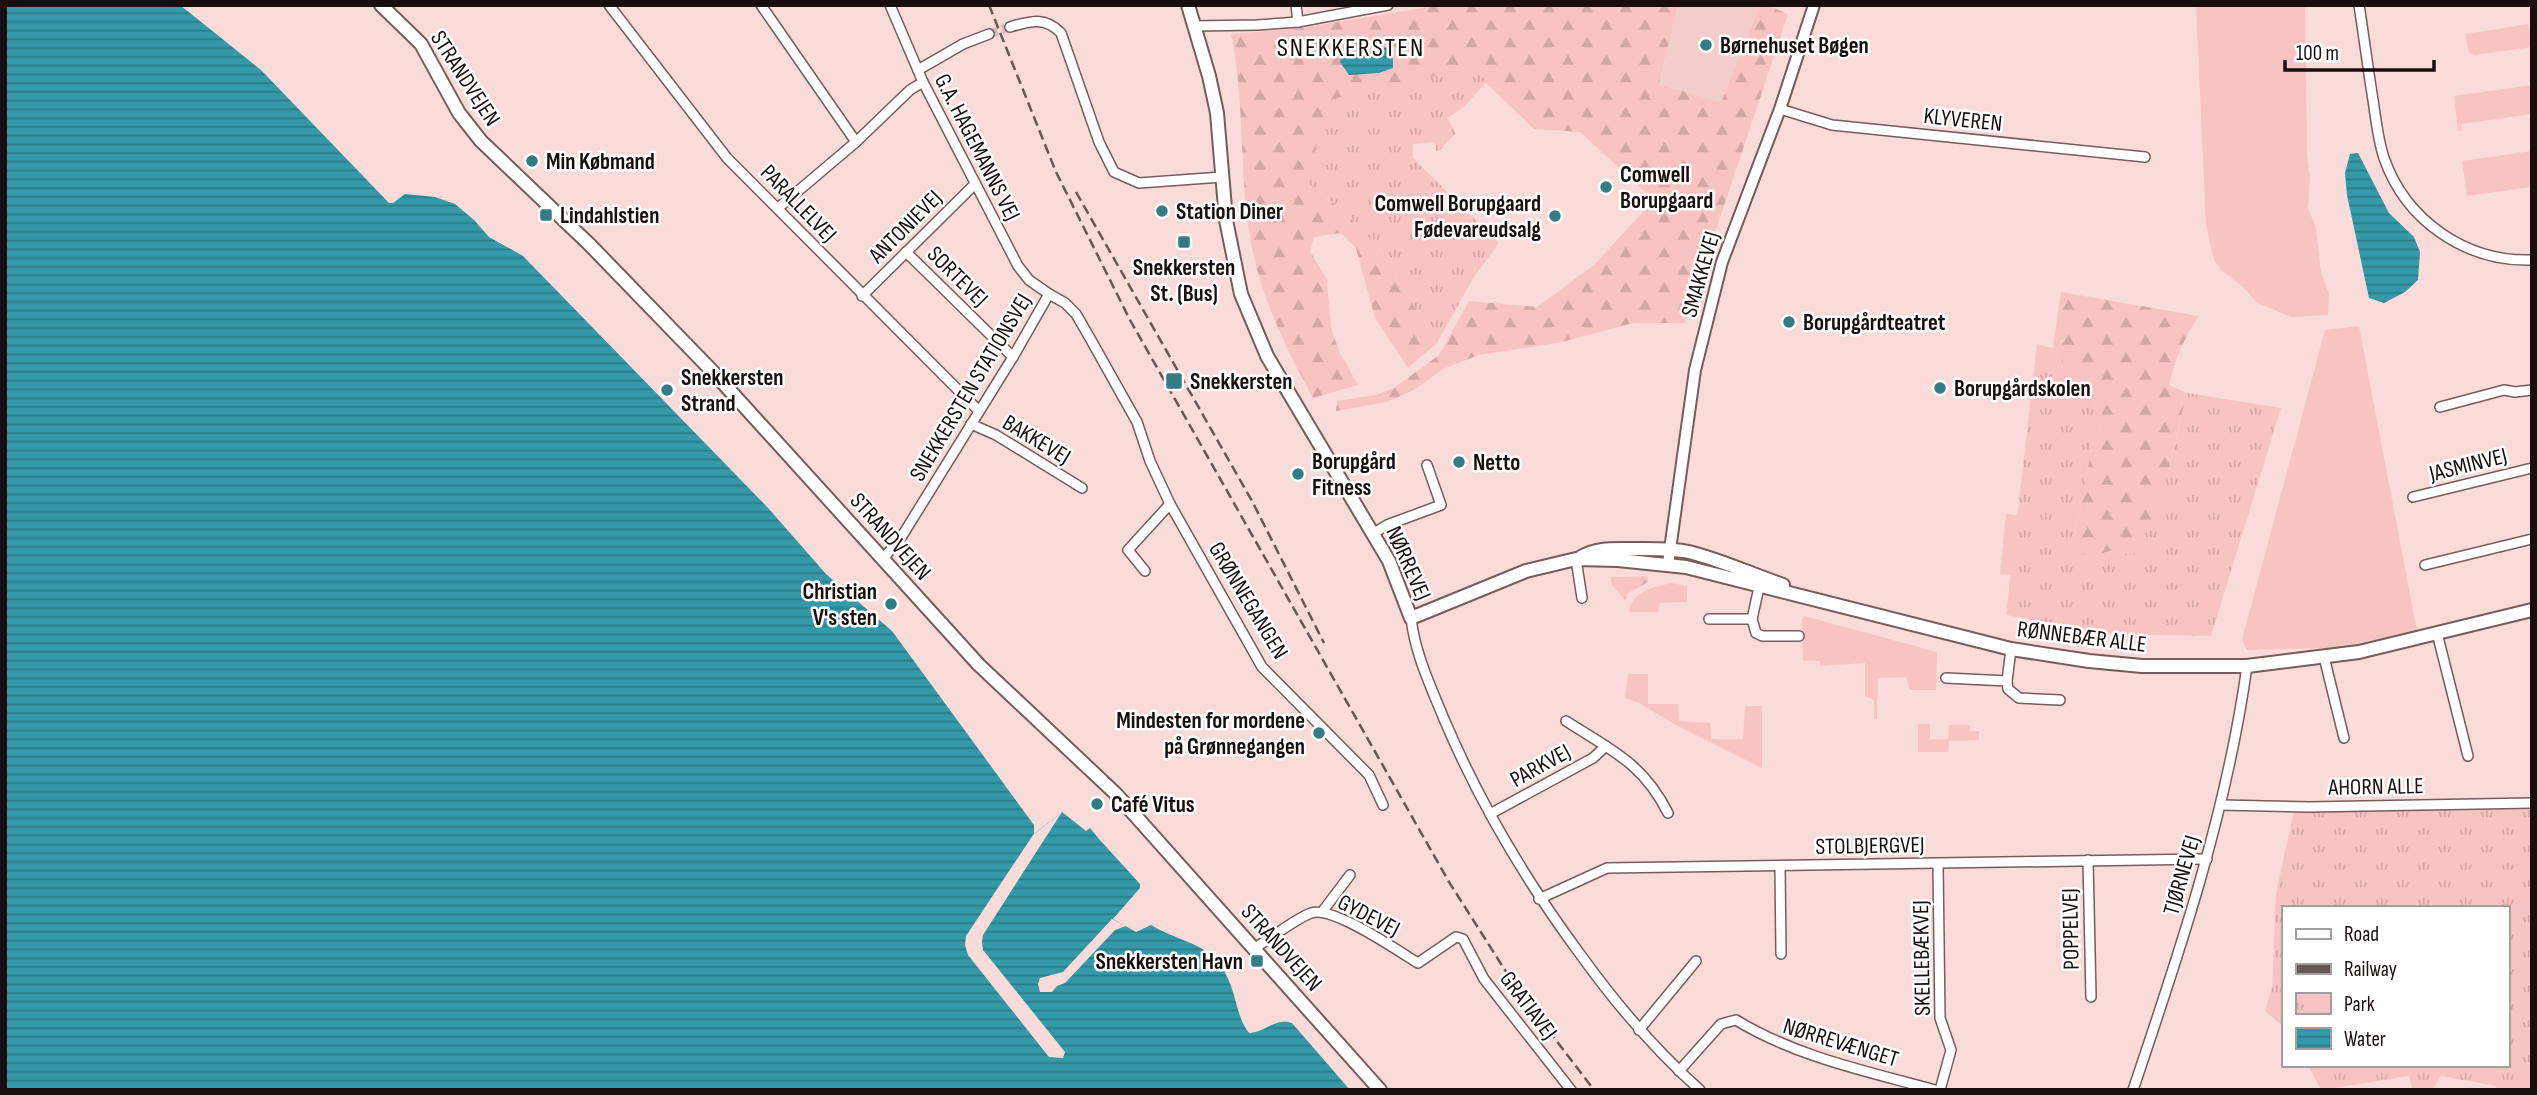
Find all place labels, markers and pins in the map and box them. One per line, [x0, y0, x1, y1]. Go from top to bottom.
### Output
place label: Børnehuset Bøgen [1720, 32, 1869, 60]
marker: Børnehuset Bøgen [1698, 37, 1714, 53]
place label: Min Købmand [546, 148, 655, 176]
marker: Min Købmand [524, 153, 540, 169]
place label: Comwell Borupgaard [1620, 161, 1713, 215]
marker: Comwell Borupgaard [1598, 179, 1614, 195]
place label: Comwell Borupgaard Fødevareudsalg [1374, 190, 1541, 244]
place label: Station Diner [1176, 198, 1283, 226]
place label: Lindahlstien [560, 202, 659, 230]
marker: Station Diner [1154, 203, 1170, 219]
marker: Lindahlstien [538, 207, 554, 223]
marker: Comwell Borupgaard Fødevareudsalg [1547, 208, 1563, 224]
marker: Snekkersten St. (Bus) [1176, 234, 1192, 250]
place label: Snekkersten St. (Bus) [1133, 254, 1235, 308]
place label: Borupgårdteatret [1803, 309, 1946, 337]
marker: Borupgårdteatret [1781, 314, 1797, 330]
place label: Snekkersten Strand [681, 364, 784, 418]
place label: Snekkersten [1190, 368, 1293, 396]
marker: Snekkersten [1164, 371, 1184, 391]
place label: Borupgårdskolen [1954, 375, 2091, 403]
marker: Borupgårdskolen [1932, 380, 1948, 396]
marker: Snekkersten Strand [659, 382, 675, 398]
place label: Borupgård Fitness [1312, 448, 1396, 502]
place label: Netto [1473, 449, 1520, 477]
marker: Netto [1451, 454, 1467, 470]
marker: Borupgård Fitness [1290, 466, 1306, 482]
place label: Christian V's sten [802, 578, 877, 632]
marker: Christian V's sten [883, 596, 899, 612]
place label: Mindesten for mordene på Grønnegangen [1116, 707, 1305, 761]
marker: Mindesten for mordene på Grønnegangen [1311, 725, 1327, 741]
place label: Café Vitus [1111, 791, 1195, 819]
marker: Café Vitus [1089, 796, 1105, 812]
place label: Snekkersten Havn [1095, 948, 1243, 976]
marker: Snekkersten Havn [1249, 953, 1265, 969]

